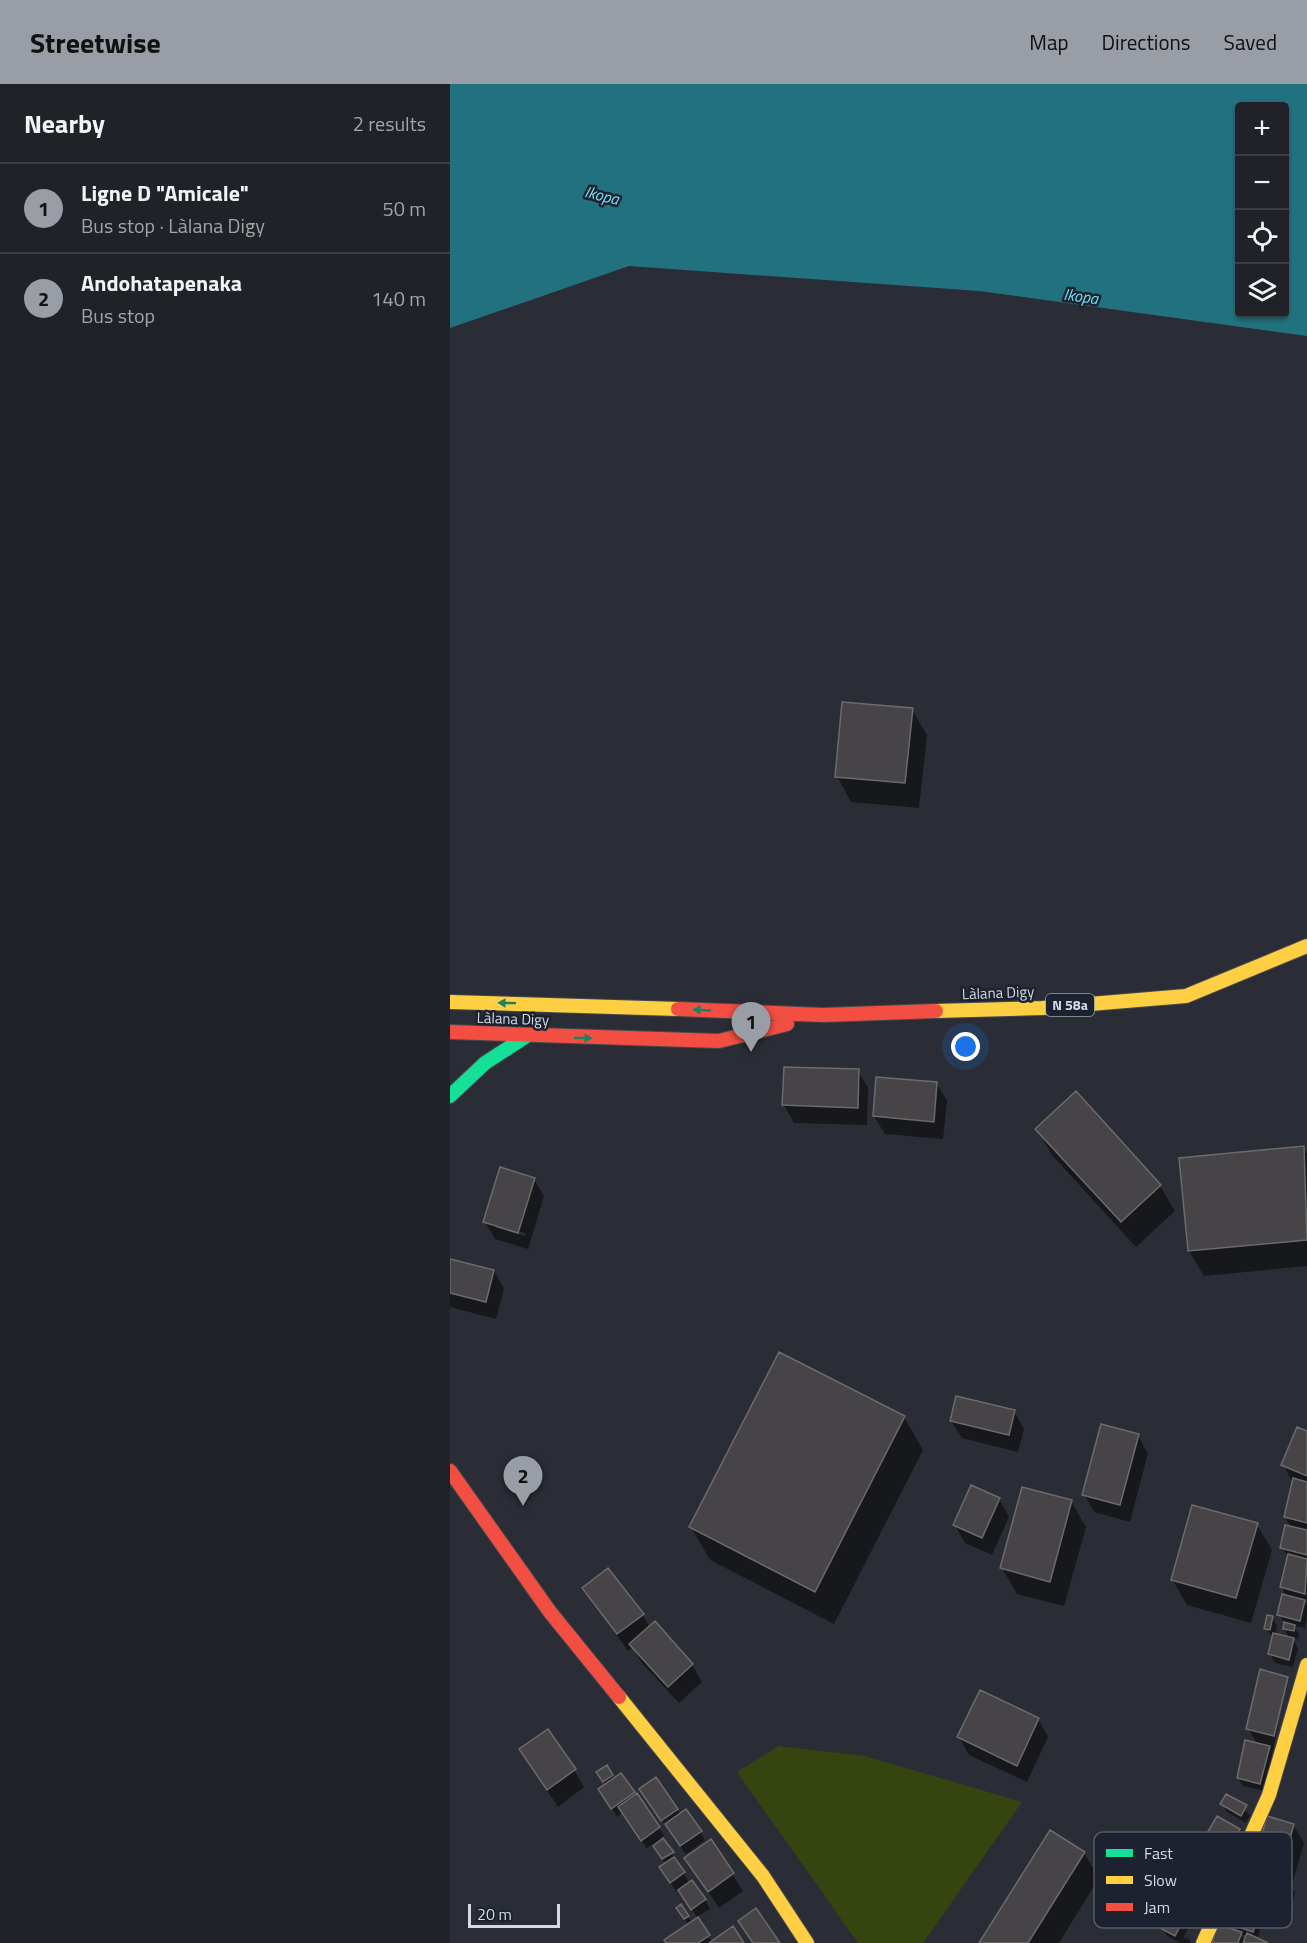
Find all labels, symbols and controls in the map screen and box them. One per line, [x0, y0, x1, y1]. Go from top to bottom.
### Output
text: Streetwise [30, 21, 161, 64]
text: Map [1029, 26, 1069, 58]
text: Directions [1102, 26, 1191, 58]
text: Saved [1224, 26, 1277, 58]
map controls [1235, 102, 1289, 318]
button: + [1235, 102, 1289, 156]
text: Nearby [24, 104, 105, 143]
text: 2 results [353, 108, 426, 139]
button: − [1235, 156, 1289, 210]
text: Ligne D "Amicale" [81, 176, 249, 210]
water label: Ikopa [582, 179, 623, 211]
text: 1 [38, 193, 49, 224]
text: 50 m [382, 193, 426, 224]
text: Bus stop · Làlana Digy [81, 210, 265, 241]
button: locate [1235, 210, 1289, 264]
button: layers [1235, 264, 1289, 318]
text: Andohatapenaka [81, 266, 242, 300]
water label: Ikopa [1062, 282, 1101, 310]
text: 2 [38, 283, 49, 314]
text: 140 m [371, 283, 426, 314]
text: Bus stop [81, 300, 155, 331]
street label: Làlana Digy [961, 980, 1035, 1005]
road number: N 58a [1046, 994, 1094, 1016]
one-way arrow [498, 998, 517, 1007]
pin: 1 [732, 1002, 770, 1052]
one-way arrow [693, 1005, 712, 1014]
street label: Làlana Digy [476, 1006, 550, 1031]
your location [951, 1032, 980, 1061]
one-way arrow [574, 1033, 593, 1043]
pin: 2 [504, 1456, 542, 1506]
legend [1094, 1832, 1292, 1928]
text: Fast [1144, 1841, 1173, 1865]
text: Slow [1144, 1868, 1177, 1892]
text: Jam [1144, 1895, 1170, 1919]
scale bar [468, 1901, 560, 1928]
text: 20 m [477, 1902, 512, 1926]

